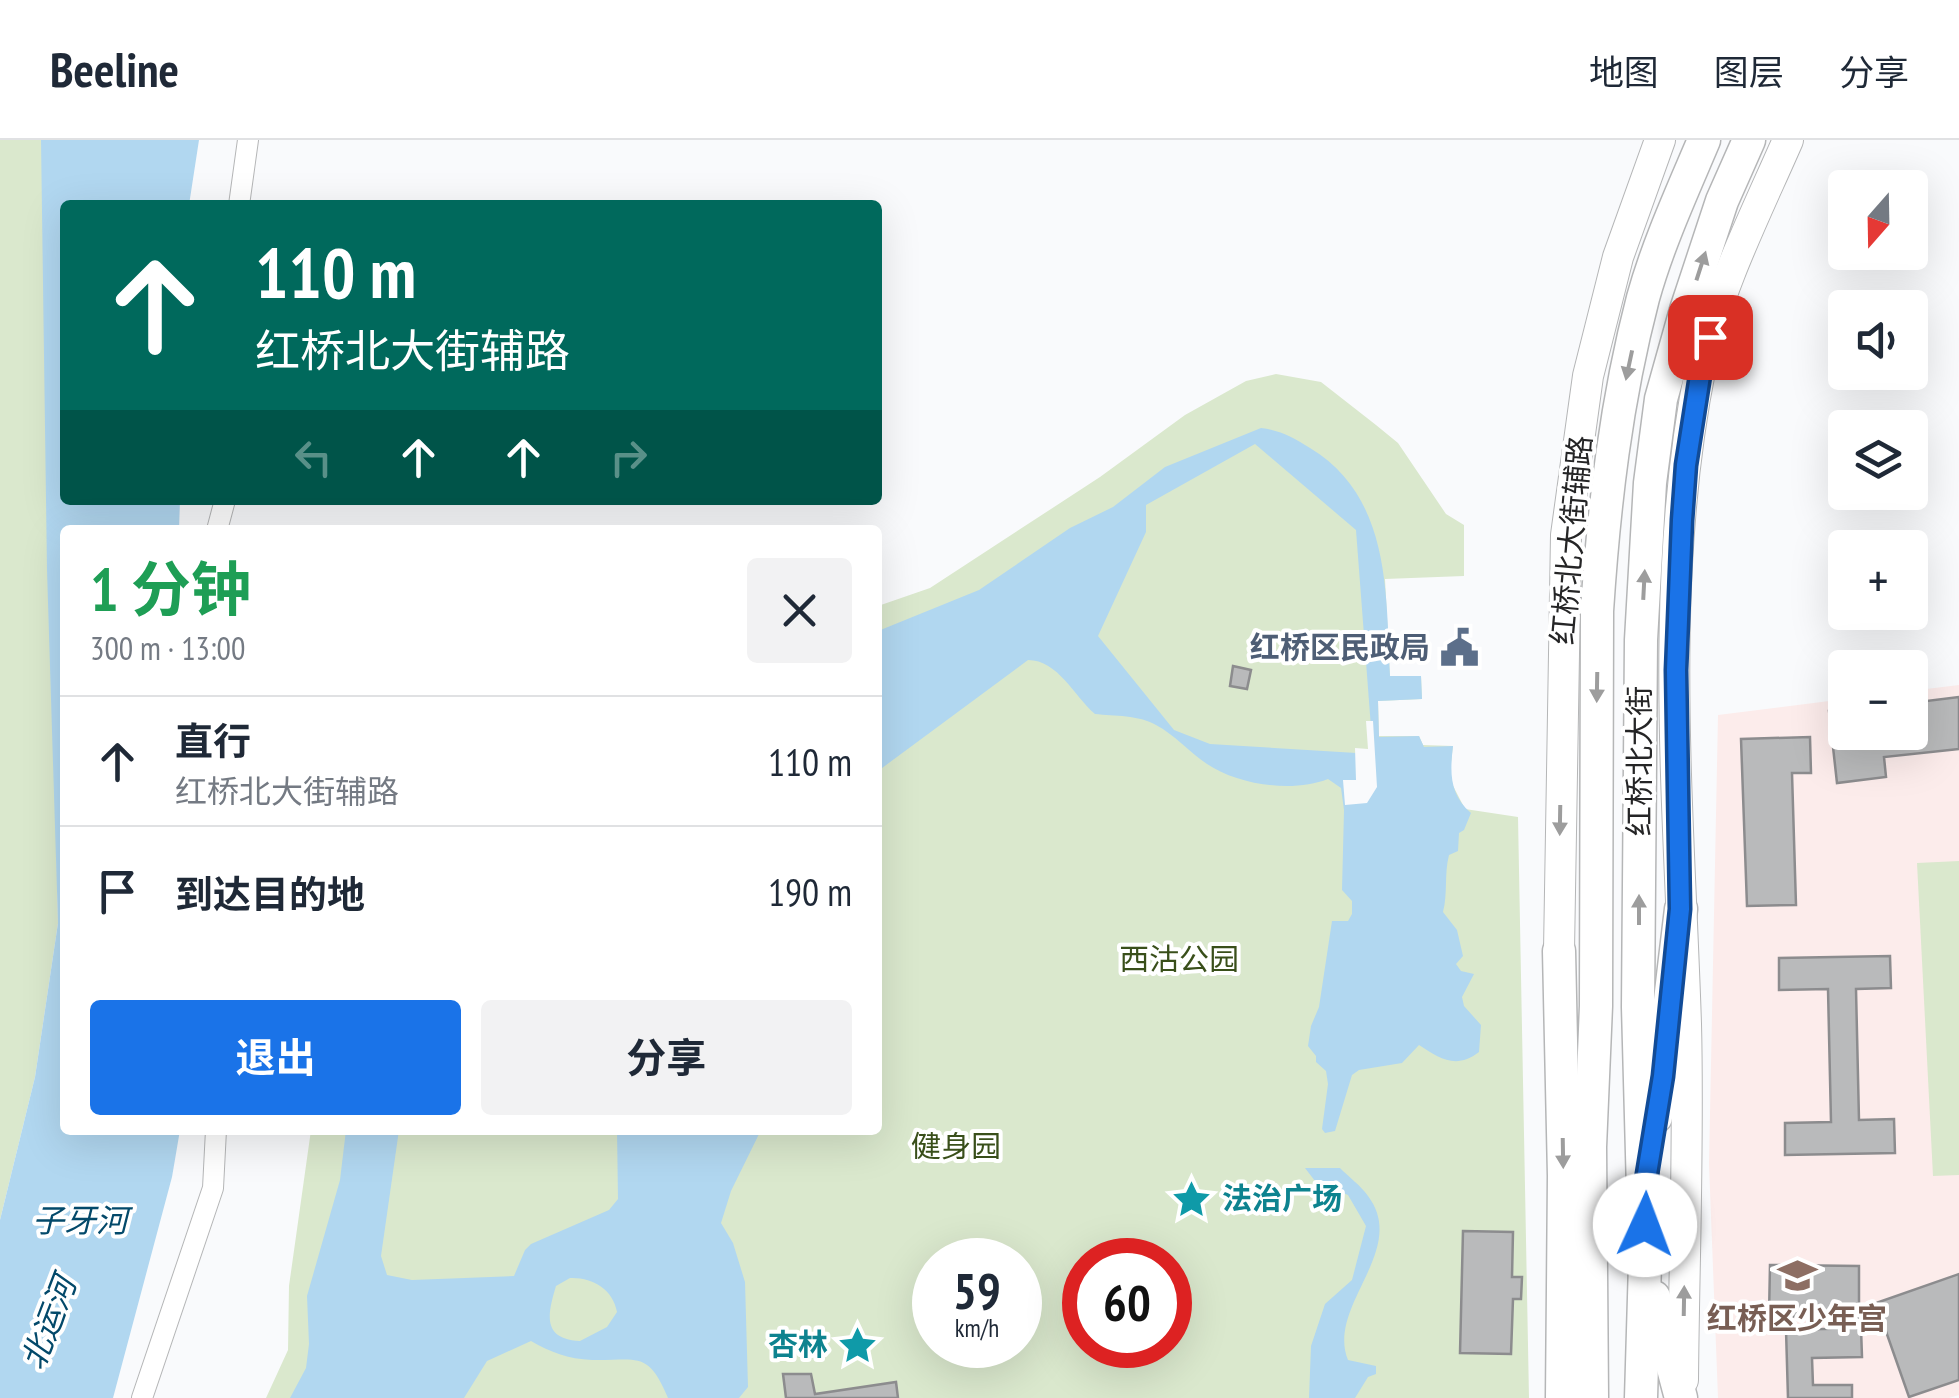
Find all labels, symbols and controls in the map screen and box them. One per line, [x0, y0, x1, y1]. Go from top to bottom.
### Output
text: Beeline [50, 38, 179, 100]
text: 地图 [1589, 49, 1659, 95]
text: 图层 [1714, 49, 1784, 95]
text: 分享 [1839, 49, 1909, 95]
north arrow [1828, 170, 1928, 270]
map controls [1828, 170, 1928, 750]
text: 110 m [255, 227, 416, 317]
icon: ahead [90, 240, 220, 370]
one-way arrow [1694, 251, 1709, 281]
button: sound [1828, 290, 1928, 390]
pin [1668, 295, 1753, 380]
icon: arrive [1683, 310, 1738, 365]
text: 红桥北大街辅路 [255, 321, 570, 379]
one-way arrow [1621, 350, 1636, 381]
button: layers [1828, 410, 1928, 510]
icon: left [286, 430, 341, 485]
icon: ahead [391, 430, 446, 485]
icon: ahead [496, 430, 551, 485]
icon: right [601, 430, 656, 485]
street label: 红桥北大街辅路 [1542, 434, 1599, 646]
button: + [1828, 530, 1928, 630]
text: 1 分钟 [90, 550, 251, 628]
button: close [747, 558, 852, 663]
one-way arrow [1636, 568, 1652, 600]
text: 300 m · 13:00 [90, 627, 245, 669]
place label: 红桥区民政局 [1250, 627, 1430, 666]
public building icon: 红桥区民政局 [1439, 627, 1481, 669]
button: − [1828, 650, 1928, 750]
one-way arrow [1588, 672, 1604, 704]
street label: 红桥北大街 [1619, 686, 1658, 836]
text: 直行 [175, 716, 251, 765]
icon: ahead [90, 734, 145, 789]
text: 110 m [768, 737, 852, 786]
text: 红桥北大街辅路 [175, 770, 399, 812]
one-way arrow [1552, 804, 1568, 836]
icon: arrive [90, 864, 145, 919]
text: 190 m [768, 867, 852, 916]
text: 到达目的地 [175, 869, 365, 918]
one-way arrow [1631, 893, 1647, 925]
park label: 西沽公园 [1119, 939, 1239, 978]
button: 退出 [90, 1000, 461, 1115]
button: 分享 [481, 1000, 852, 1115]
park label: 健身园 [911, 1126, 1001, 1165]
one-way arrow [1555, 1138, 1571, 1170]
position arrow [1593, 1173, 1697, 1277]
place icon: 法治广场 [1171, 1178, 1213, 1220]
place label: 法治广场 [1222, 1178, 1342, 1217]
water label: 子牙河 [32, 1199, 134, 1241]
speed limit sign: 60 [1062, 1238, 1192, 1368]
school or university icon: 红桥区少年宫 [1776, 1254, 1818, 1296]
text: 59 [953, 1258, 1001, 1323]
water label: 北运河 [11, 1265, 87, 1375]
one-way arrow [1676, 1284, 1692, 1316]
place label: 红桥区少年宫 [1707, 1298, 1887, 1337]
text: km/h [955, 1312, 999, 1344]
place label: 杏林 [768, 1324, 828, 1363]
place icon: 杏林 [837, 1324, 879, 1366]

